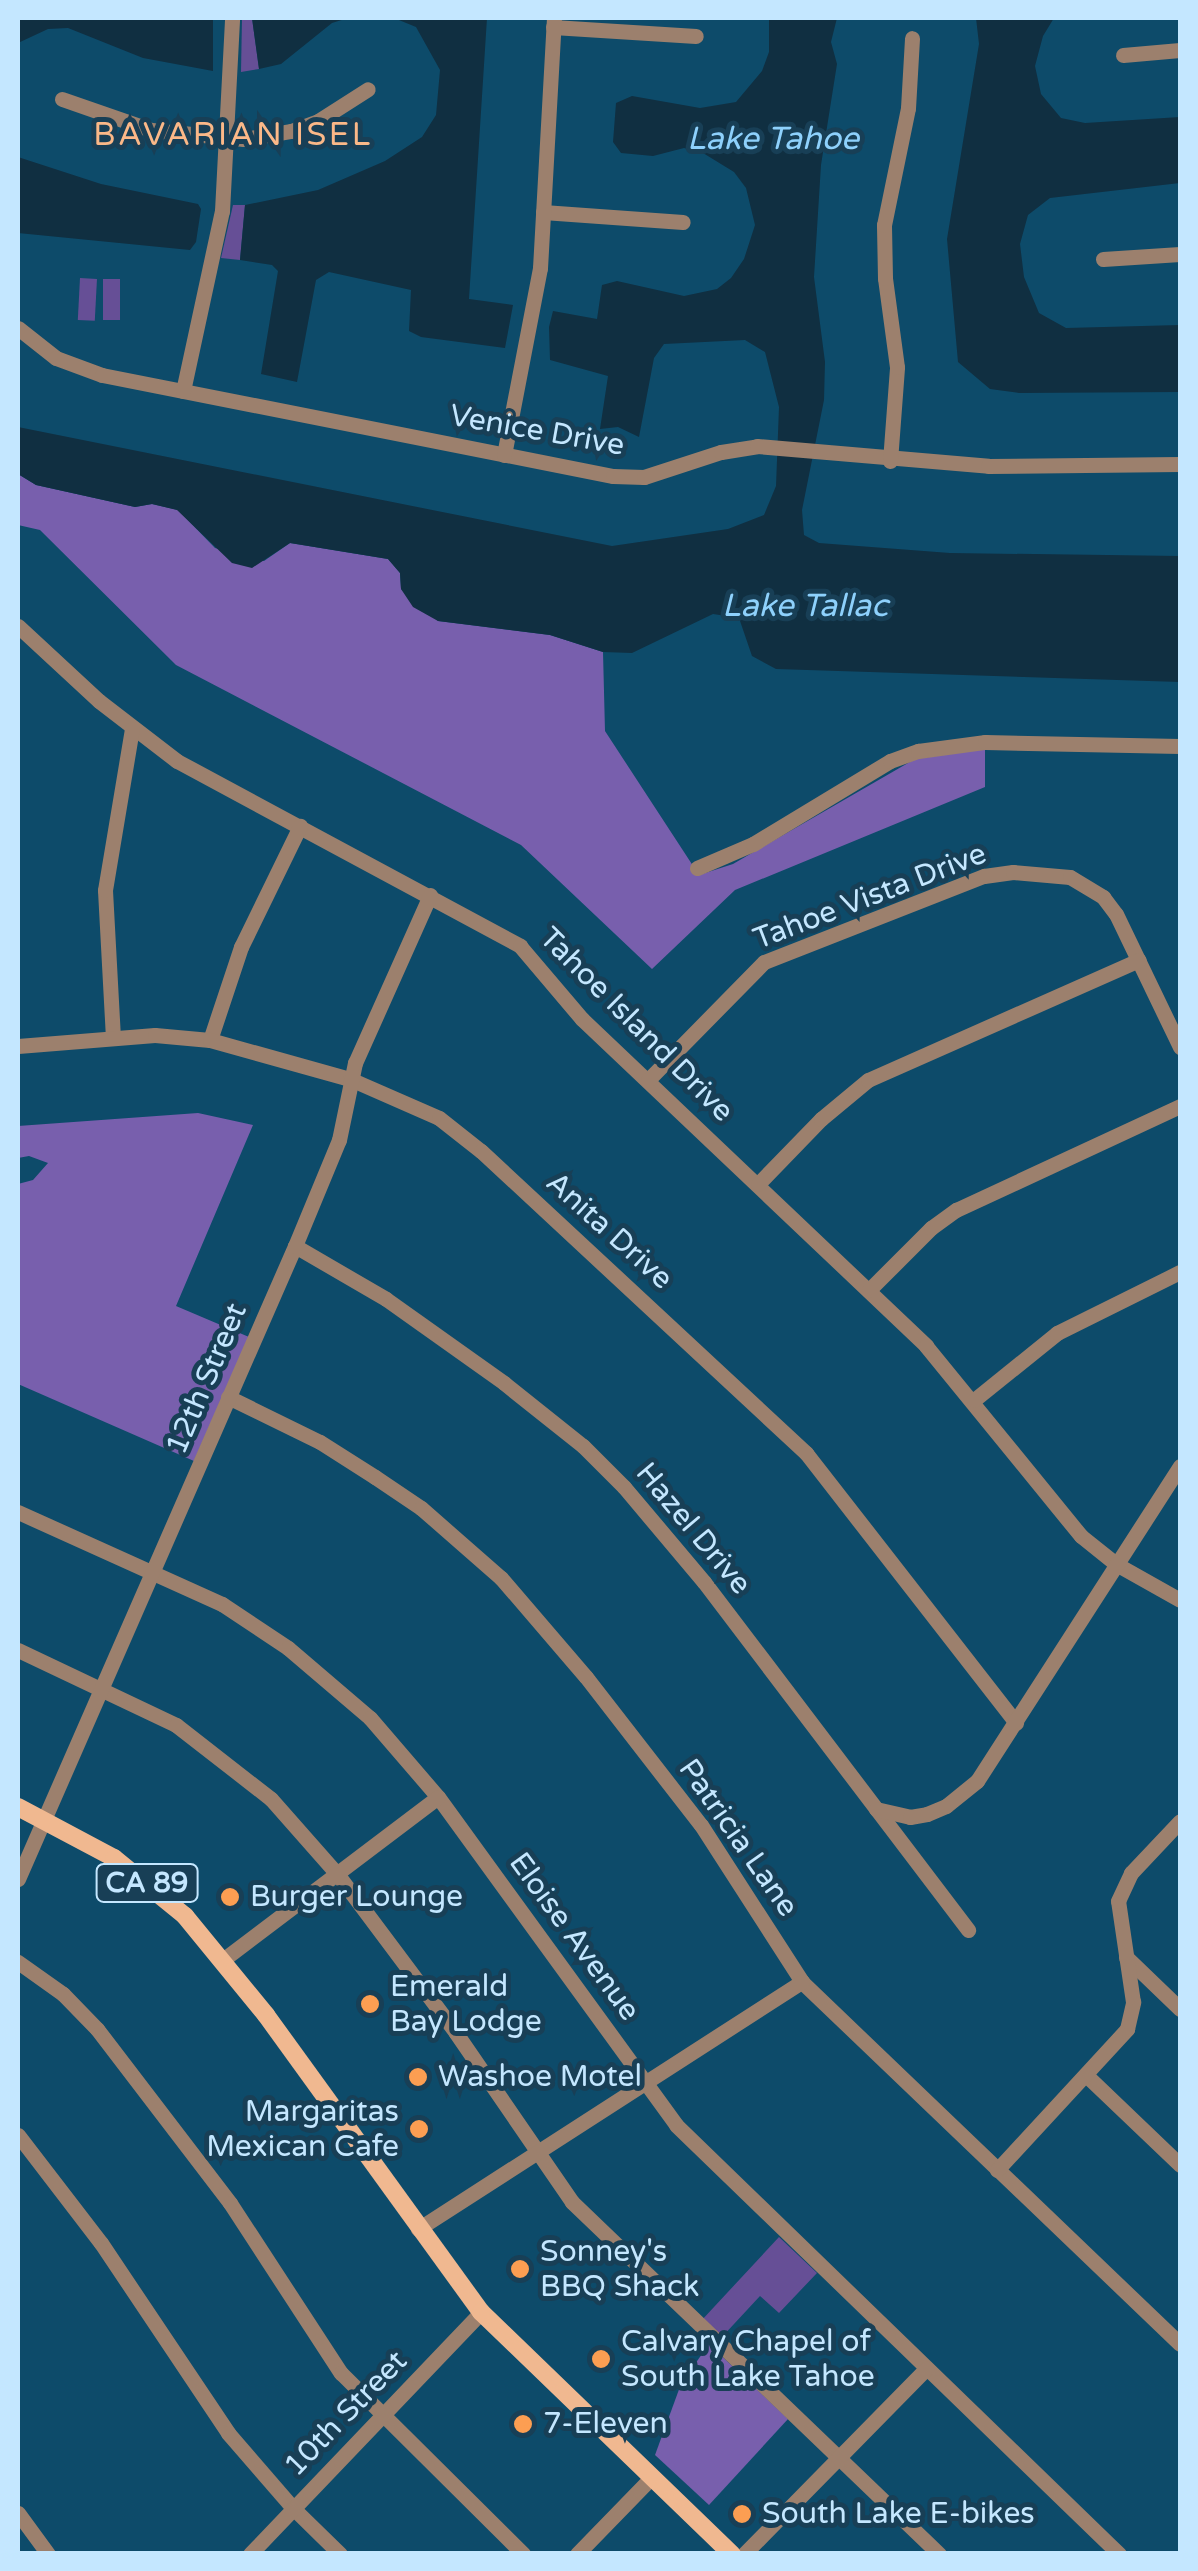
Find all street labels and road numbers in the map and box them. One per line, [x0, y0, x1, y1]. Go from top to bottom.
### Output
street label: Venice Drive [447, 398, 627, 464]
street label: Tahoe Vista Drive [749, 836, 991, 958]
street label: Tahoe Island Drive [531, 920, 741, 1130]
street label: Anita Drive [538, 1165, 680, 1297]
street label: 12th Street [159, 1298, 255, 1460]
street label: Hazel Drive [628, 1456, 758, 1602]
street label: Patricia Lane [671, 1752, 805, 1924]
street label: Eloise Avenue [501, 1846, 647, 2028]
road number: CA 89 [94, 1860, 200, 1906]
street label: 10th Street [277, 2344, 415, 2484]

